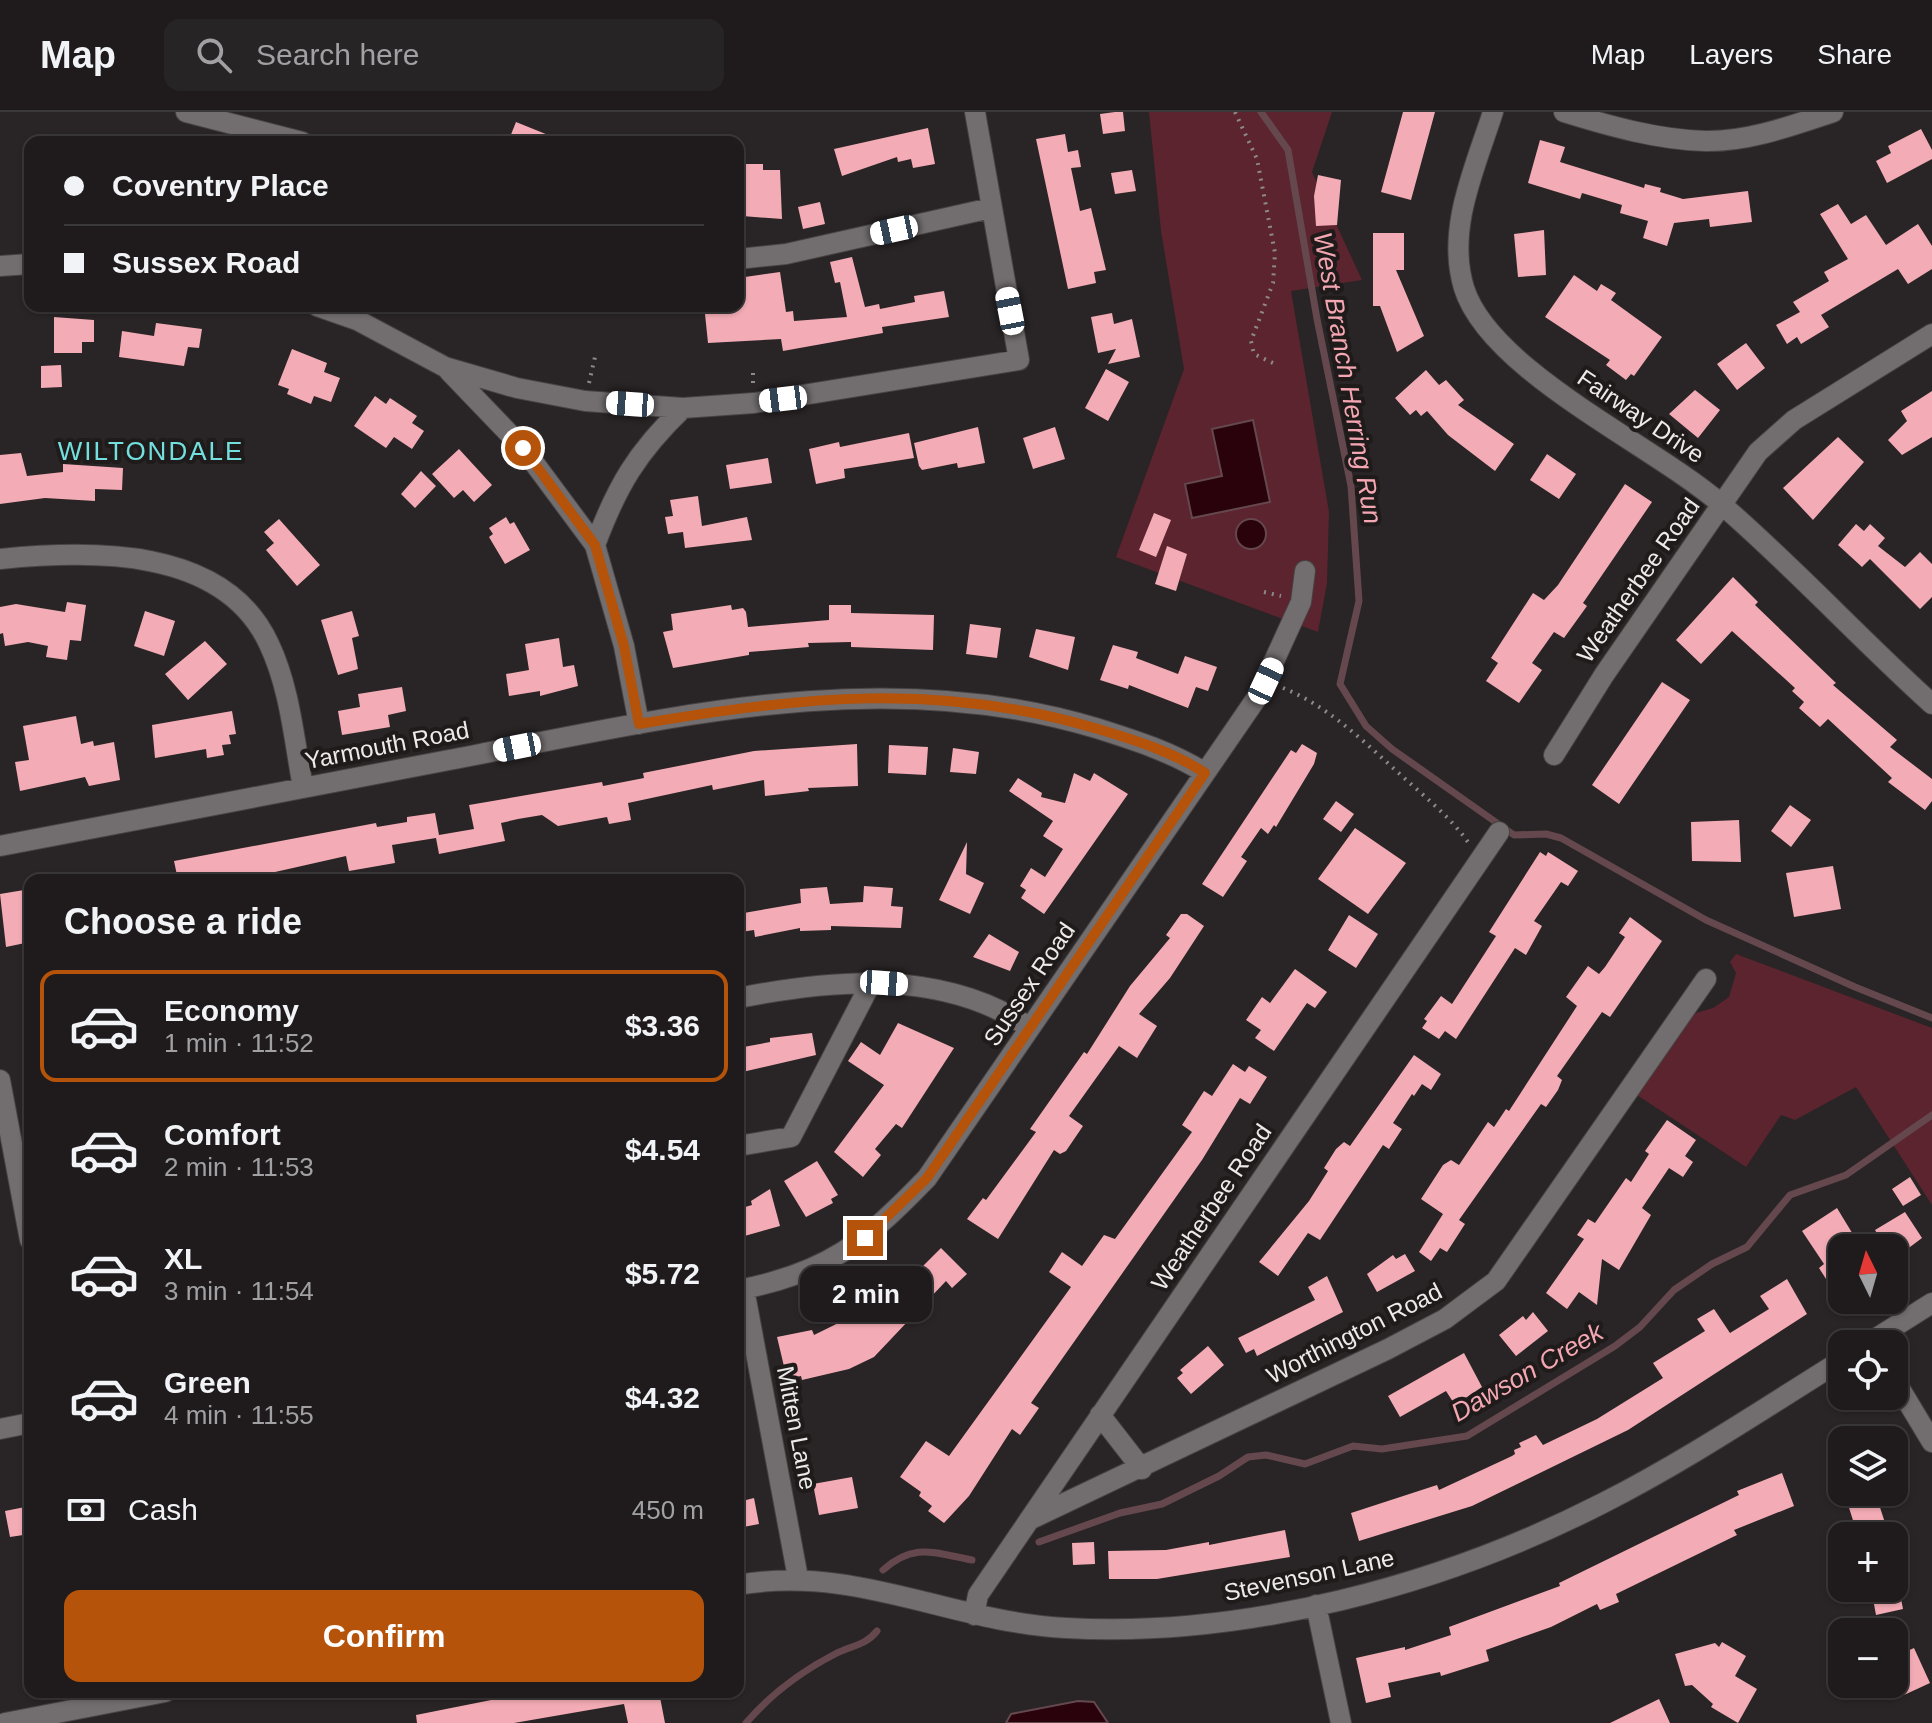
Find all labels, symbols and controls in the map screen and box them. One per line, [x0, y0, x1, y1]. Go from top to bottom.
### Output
search box [164, 19, 724, 91]
icon: search [192, 33, 236, 77]
text: Map [40, 34, 116, 76]
text: Search here [256, 38, 419, 71]
text: Map [1591, 39, 1645, 70]
text: Layers [1689, 39, 1773, 70]
text: Share [1817, 39, 1892, 70]
text: Coventry Place [112, 169, 329, 202]
car [868, 213, 920, 247]
water label: West Branch Herring Run [1308, 230, 1388, 526]
text: Sussex Road [112, 246, 300, 279]
car [994, 285, 1026, 337]
street label: Fairway Drive [1573, 364, 1709, 468]
car [758, 384, 808, 414]
car [605, 390, 655, 418]
route start [505, 430, 541, 466]
district label: WILTONDALE [58, 436, 244, 466]
street label: Weatherbee Road [1571, 493, 1705, 667]
car [1245, 654, 1287, 708]
street label: Yarmouth Road [303, 716, 471, 774]
car [491, 731, 543, 763]
text: Choose a ride [64, 901, 302, 942]
street label: Sussex Road [978, 917, 1080, 1051]
car [859, 969, 909, 997]
icon: car [68, 990, 140, 1062]
text: Economy [164, 994, 299, 1027]
text: $3.36 [625, 1009, 700, 1042]
text: 1 min · 11:52 [164, 1028, 314, 1058]
icon: car [68, 1114, 140, 1186]
text: Comfort [164, 1118, 281, 1151]
street label: Weatherbee Road [1145, 1119, 1277, 1295]
text: $4.54 [625, 1133, 700, 1166]
text: 2 min · 11:53 [164, 1152, 314, 1182]
route end [847, 1220, 883, 1256]
north arrow [1828, 1234, 1908, 1314]
map controls [1828, 1234, 1908, 1698]
icon: car [68, 1238, 140, 1310]
text: XL [164, 1242, 202, 1275]
text: $5.72 [625, 1257, 700, 1290]
callout: 2 min [799, 1266, 931, 1322]
text: 3 min · 11:54 [164, 1276, 314, 1306]
street label: Worthington Road [1262, 1277, 1446, 1389]
text: 2 min [832, 1279, 900, 1309]
water label: Dawson Creek [1446, 1315, 1610, 1428]
button: locate [1828, 1330, 1908, 1410]
icon: car [68, 1362, 140, 1434]
street label: Mitten Lane [772, 1364, 822, 1492]
text: Green [164, 1366, 251, 1399]
text: $4.32 [625, 1381, 700, 1414]
text: 4 min · 11:55 [164, 1400, 314, 1430]
button: layers [1828, 1426, 1908, 1506]
icon: cash [64, 1488, 108, 1532]
text: Cash [128, 1493, 198, 1526]
text: 450 m [632, 1495, 704, 1525]
button: + [1828, 1522, 1908, 1602]
street label: Stevenson Lane [1221, 1544, 1397, 1606]
button: Confirm [64, 1590, 704, 1682]
button: − [1828, 1618, 1908, 1698]

